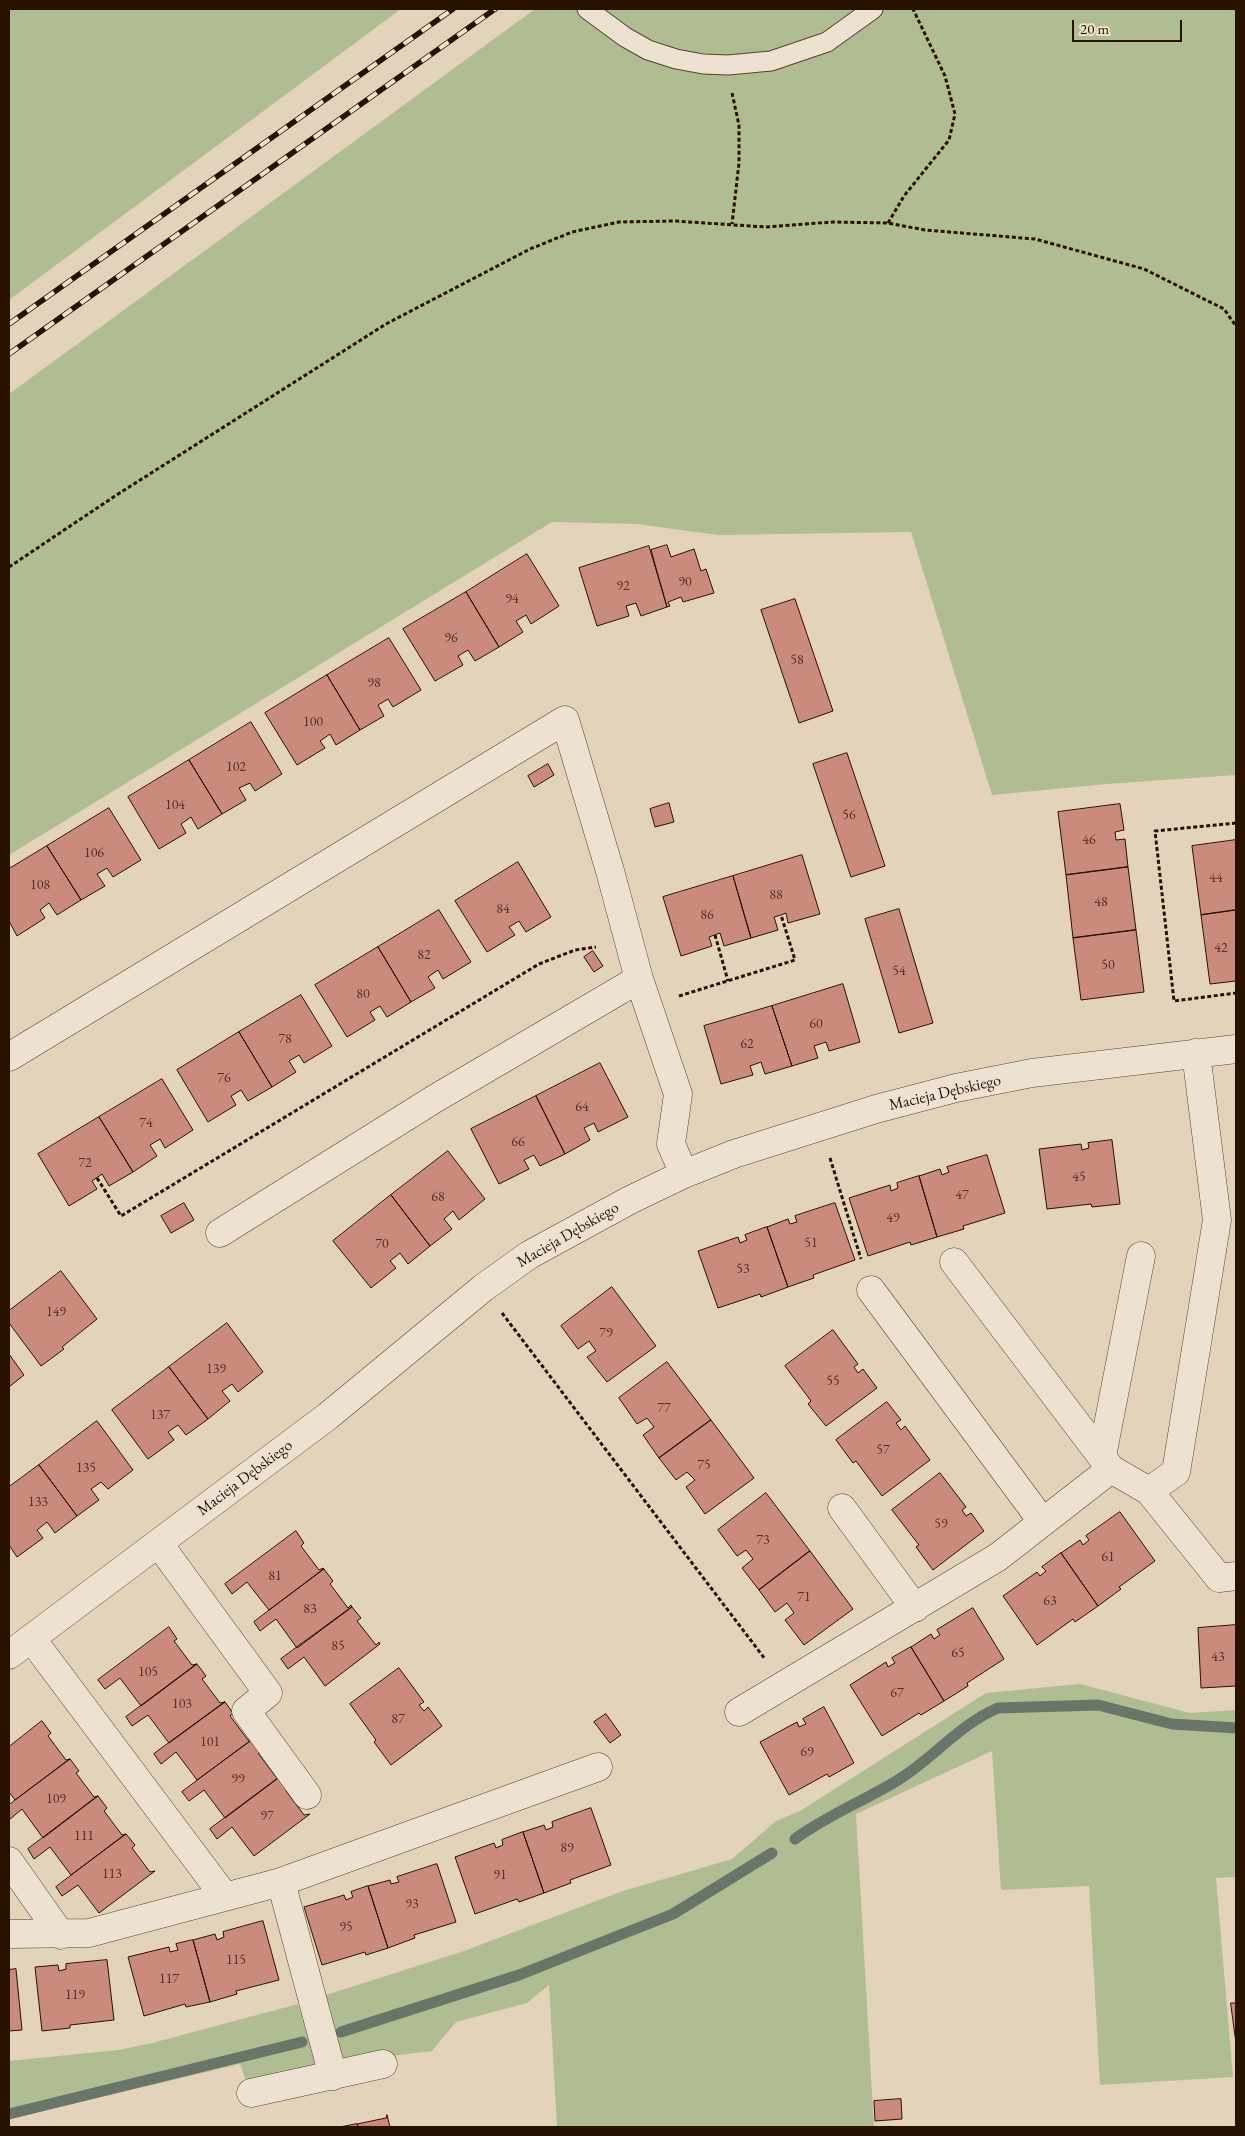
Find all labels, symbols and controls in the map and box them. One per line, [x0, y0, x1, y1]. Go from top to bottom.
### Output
scale bar [1075, 10, 1185, 42]
text: 20 m [1080, 19, 1109, 38]
house number: 90 [678, 574, 692, 590]
house number: 92 [616, 578, 630, 594]
house number: 94 [505, 591, 519, 607]
house number: 96 [444, 630, 458, 646]
house number: 58 [790, 652, 804, 668]
house number: 98 [367, 675, 381, 691]
house number: 100 [303, 714, 323, 730]
house number: 102 [226, 759, 246, 775]
house number: 104 [165, 797, 185, 813]
house number: 56 [842, 807, 856, 823]
house number: 46 [1082, 832, 1096, 848]
house number: 106 [84, 845, 104, 861]
house number: 44 [1209, 870, 1223, 886]
house number: 108 [30, 877, 50, 893]
house number: 88 [769, 887, 783, 903]
house number: 48 [1094, 894, 1108, 910]
house number: 84 [496, 901, 510, 917]
house number: 86 [700, 907, 714, 923]
house number: 42 [1214, 940, 1228, 956]
house number: 82 [417, 947, 431, 963]
house number: 50 [1101, 957, 1115, 973]
house number: 54 [892, 963, 906, 979]
house number: 80 [356, 986, 370, 1002]
house number: 60 [809, 1016, 823, 1032]
house number: 78 [278, 1031, 292, 1047]
house number: 62 [740, 1036, 754, 1052]
house number: 76 [217, 1070, 231, 1086]
street label: Macieja Dębskiego [887, 1071, 1003, 1115]
house number: 64 [575, 1099, 589, 1115]
house number: 74 [139, 1115, 153, 1131]
house number: 66 [511, 1134, 525, 1150]
house number: 72 [78, 1155, 92, 1171]
house number: 45 [1072, 1169, 1086, 1185]
house number: 47 [955, 1187, 969, 1203]
house number: 68 [431, 1189, 445, 1205]
street label: Macieja Dębskiego [514, 1198, 622, 1272]
house number: 49 [886, 1210, 900, 1226]
house number: 51 [804, 1235, 818, 1251]
house number: 70 [375, 1236, 389, 1252]
house number: 53 [736, 1261, 750, 1277]
house number: 149 [46, 1304, 66, 1320]
house number: 79 [599, 1325, 613, 1341]
house number: 139 [206, 1361, 226, 1377]
house number: 55 [826, 1373, 840, 1389]
house number: 77 [657, 1400, 671, 1416]
house number: 137 [150, 1407, 170, 1423]
street label: Macieja Dębskiego [194, 1436, 296, 1520]
house number: 57 [876, 1442, 890, 1458]
house number: 75 [697, 1457, 711, 1473]
house number: 135 [76, 1460, 96, 1476]
house number: 133 [28, 1494, 48, 1510]
house number: 59 [934, 1516, 948, 1532]
house number: 73 [756, 1532, 770, 1548]
house number: 61 [1101, 1549, 1115, 1565]
house number: 81 [268, 1568, 282, 1584]
house number: 71 [797, 1589, 811, 1605]
house number: 63 [1043, 1593, 1057, 1609]
house number: 83 [303, 1601, 317, 1617]
house number: 85 [331, 1638, 345, 1654]
house number: 65 [951, 1645, 965, 1661]
house number: 43 [1211, 1649, 1225, 1665]
house number: 105 [138, 1664, 158, 1680]
house number: 67 [890, 1685, 904, 1701]
house number: 103 [172, 1696, 192, 1712]
house number: 87 [391, 1711, 405, 1727]
house number: 101 [200, 1734, 220, 1750]
house number: 69 [800, 1744, 814, 1760]
house number: 99 [231, 1771, 245, 1787]
house number: 109 [46, 1791, 66, 1807]
house number: 97 [260, 1808, 274, 1824]
house number: 111 [74, 1828, 94, 1844]
house number: 89 [560, 1840, 574, 1856]
house number: 113 [102, 1866, 122, 1882]
house number: 91 [493, 1867, 507, 1883]
house number: 93 [405, 1896, 419, 1912]
house number: 95 [339, 1919, 353, 1935]
house number: 115 [226, 1952, 246, 1968]
house number: 117 [159, 1971, 179, 1987]
house number: 119 [65, 1987, 85, 2003]

